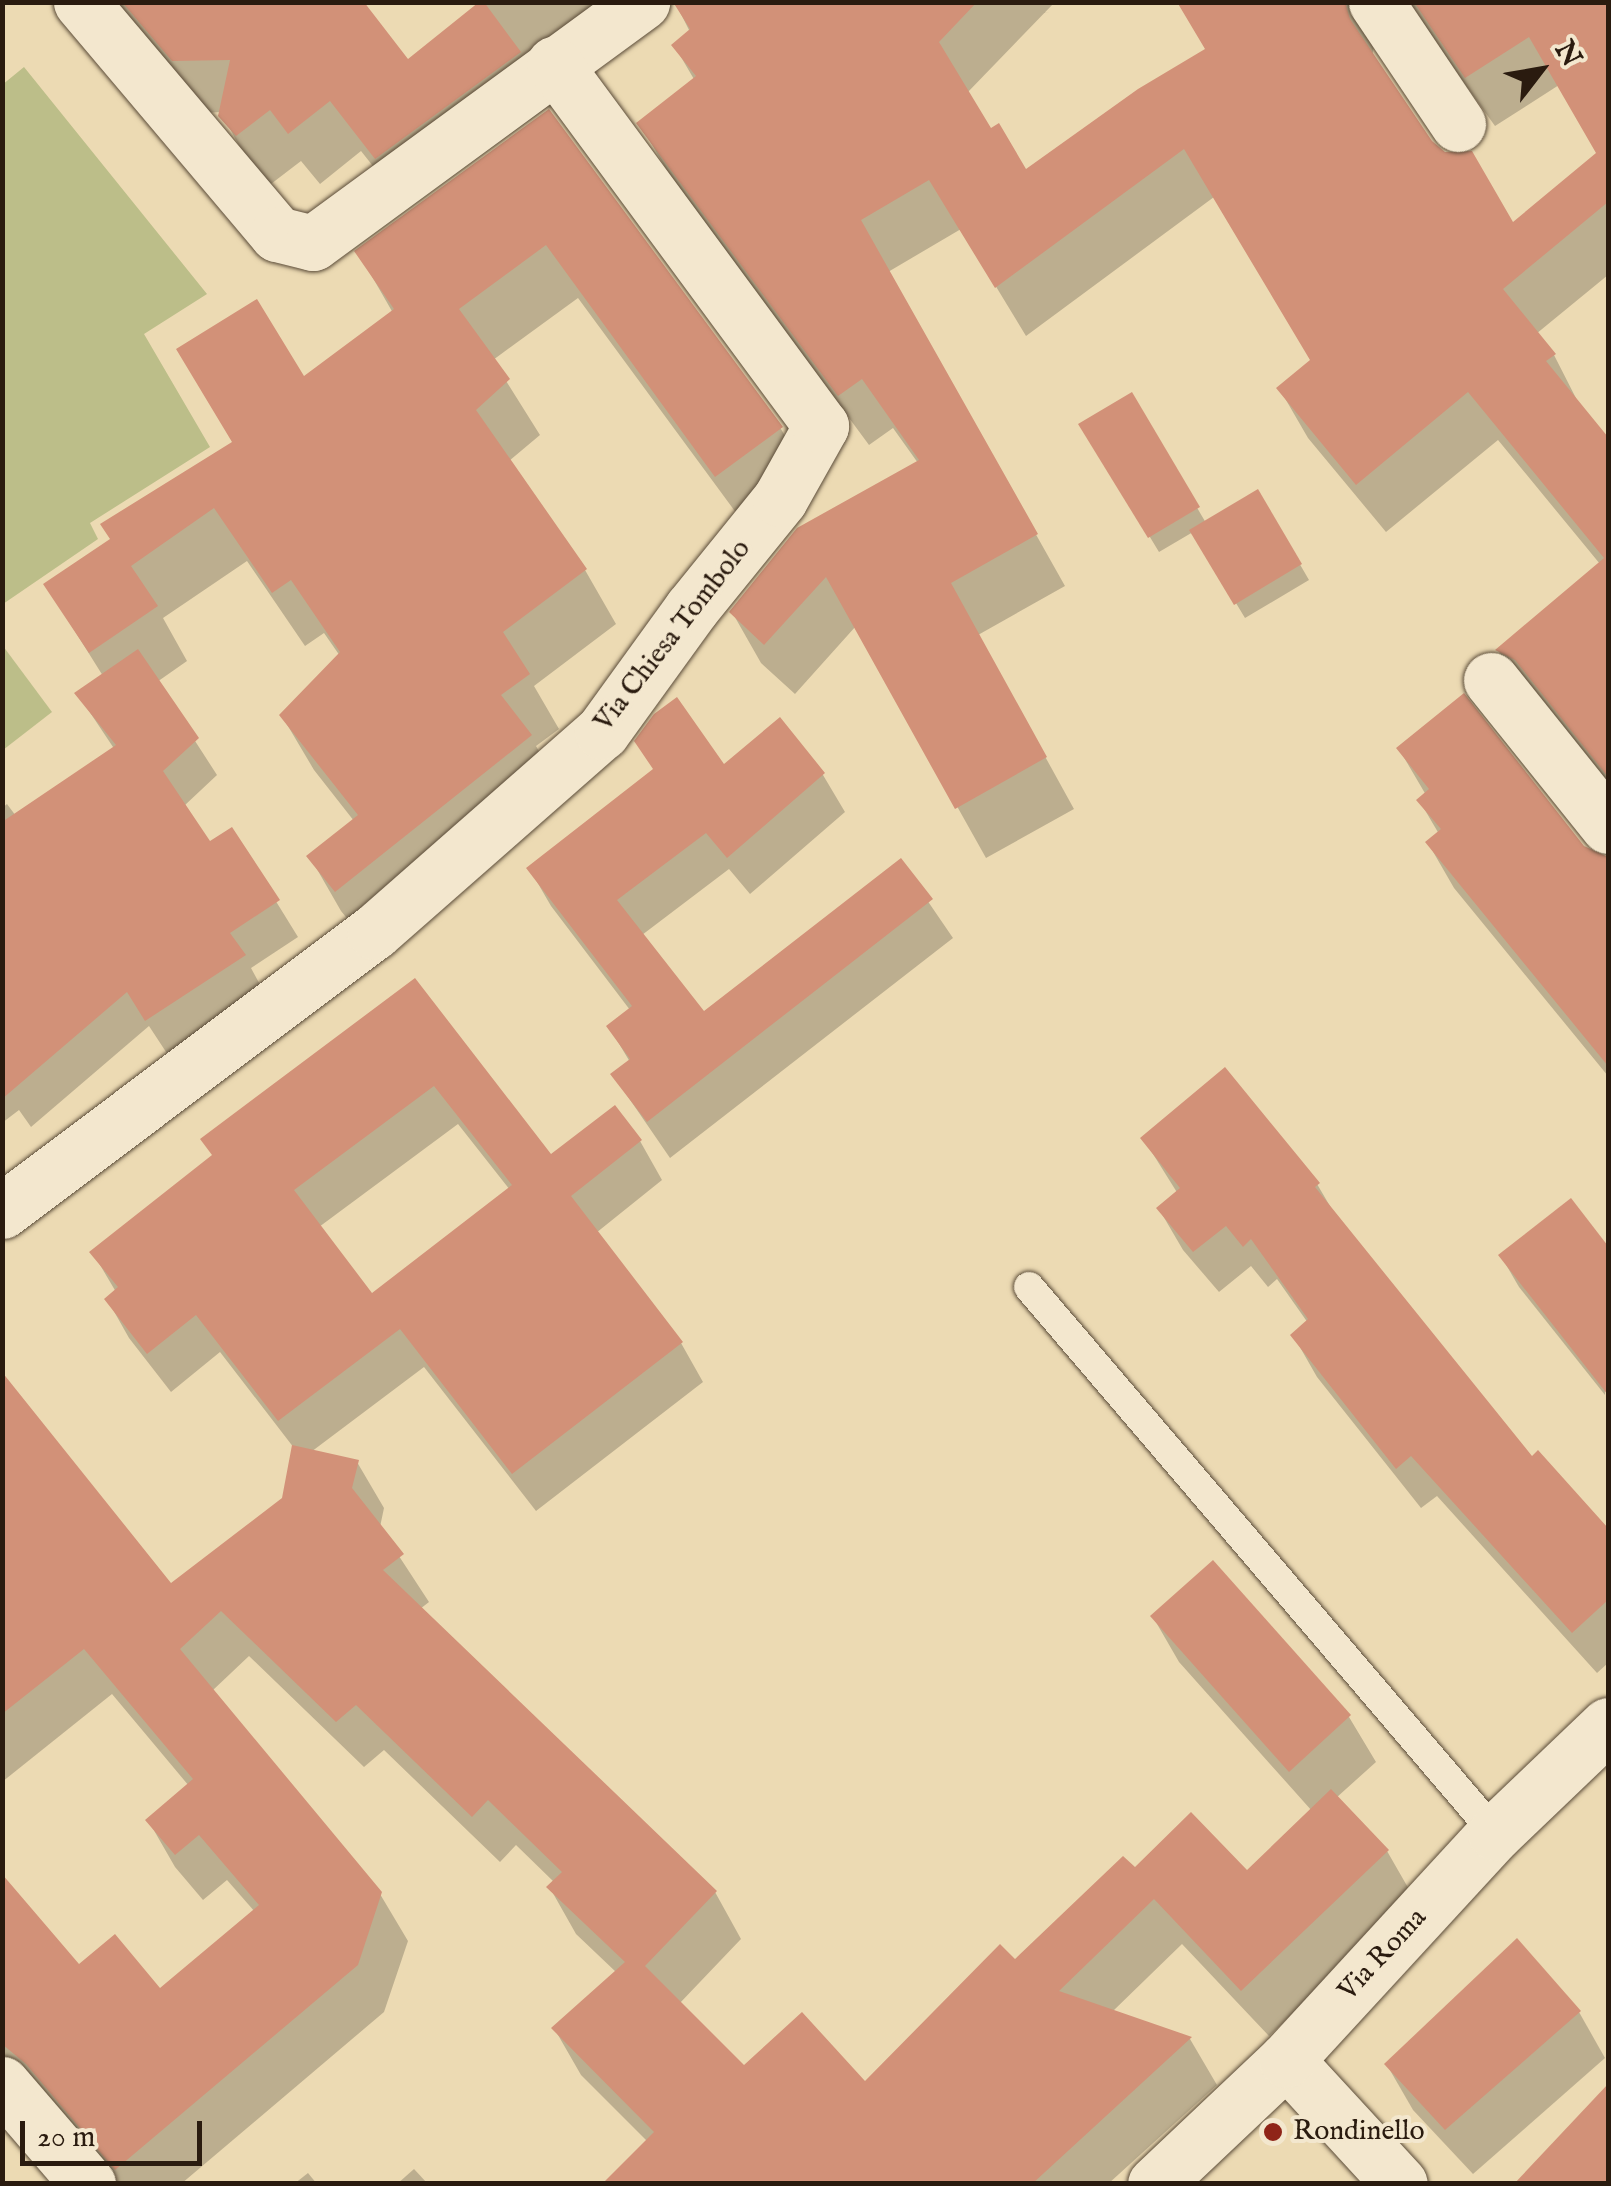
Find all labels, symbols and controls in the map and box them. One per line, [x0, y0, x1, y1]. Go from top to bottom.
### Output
north arrow [1491, 20, 1591, 120]
text: N [1546, 35, 1588, 74]
street label: Via Chiesa Tombolo [588, 533, 758, 739]
street label: Via Roma [1332, 1902, 1434, 2008]
scale bar [25, 2101, 208, 2163]
place label: Rondinello [1293, 2115, 1425, 2149]
text: 20 m [37, 2119, 96, 2157]
marker: Rondinello [1262, 2121, 1284, 2143]

